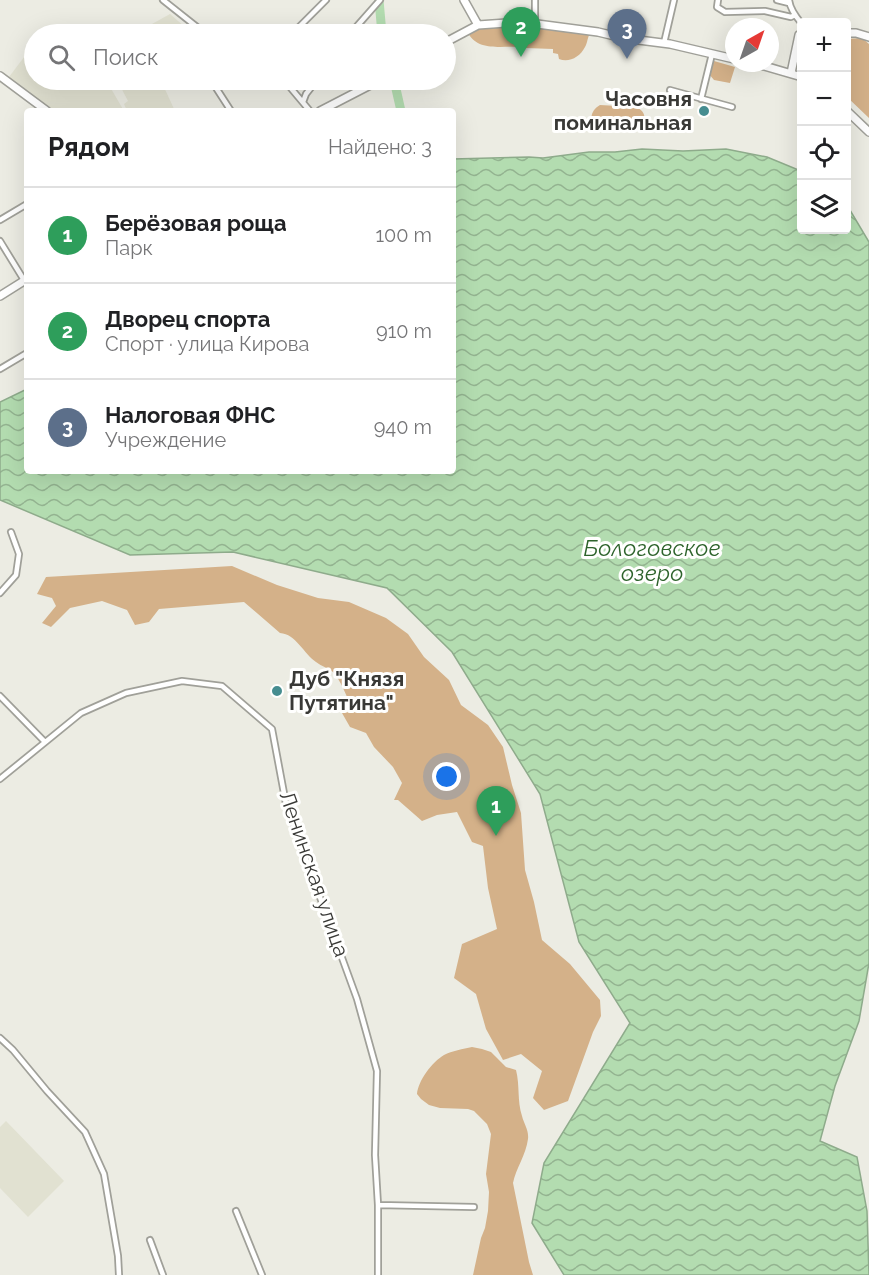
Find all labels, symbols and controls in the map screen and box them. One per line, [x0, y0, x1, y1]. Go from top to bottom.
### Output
pin: 2 [502, 8, 540, 57]
pin: 3 [608, 10, 646, 59]
north arrow [725, 18, 779, 72]
map controls [797, 18, 851, 234]
button: + [797, 18, 851, 72]
search box [24, 24, 456, 90]
icon: search [45, 41, 78, 74]
text: Поиск [93, 44, 158, 70]
button: − [797, 72, 851, 126]
place label: Часовня поминальная [554, 86, 692, 135]
marker: Часовня поминальная [697, 104, 711, 118]
button: locate [797, 126, 851, 180]
text: Рядом [48, 132, 130, 162]
text: Найдено: 3 [328, 135, 432, 159]
button: layers [797, 180, 851, 234]
text: Берёзовая роща [105, 210, 287, 236]
text: 1 [63, 223, 72, 247]
text: 100 m [375, 223, 432, 247]
text: Парк [105, 236, 153, 260]
text: Дворец спорта [105, 306, 270, 332]
text: 2 [62, 319, 73, 343]
text: 910 m [376, 319, 432, 343]
text: Спорт · улица Кирова [105, 332, 309, 356]
text: Налоговая ФНС [105, 402, 275, 428]
text: 3 [62, 415, 73, 439]
text: 940 m [374, 415, 432, 439]
text: Учреждение [105, 428, 226, 452]
water label: Бологовское озеро [583, 535, 721, 586]
place label: Дуб "Князя Путятина" [289, 666, 404, 715]
marker: Дуб "Князя Путятина" [270, 684, 284, 698]
your location [432, 762, 461, 791]
pin: 1 [476, 786, 516, 836]
street label: Ленинская улица [274, 788, 355, 960]

